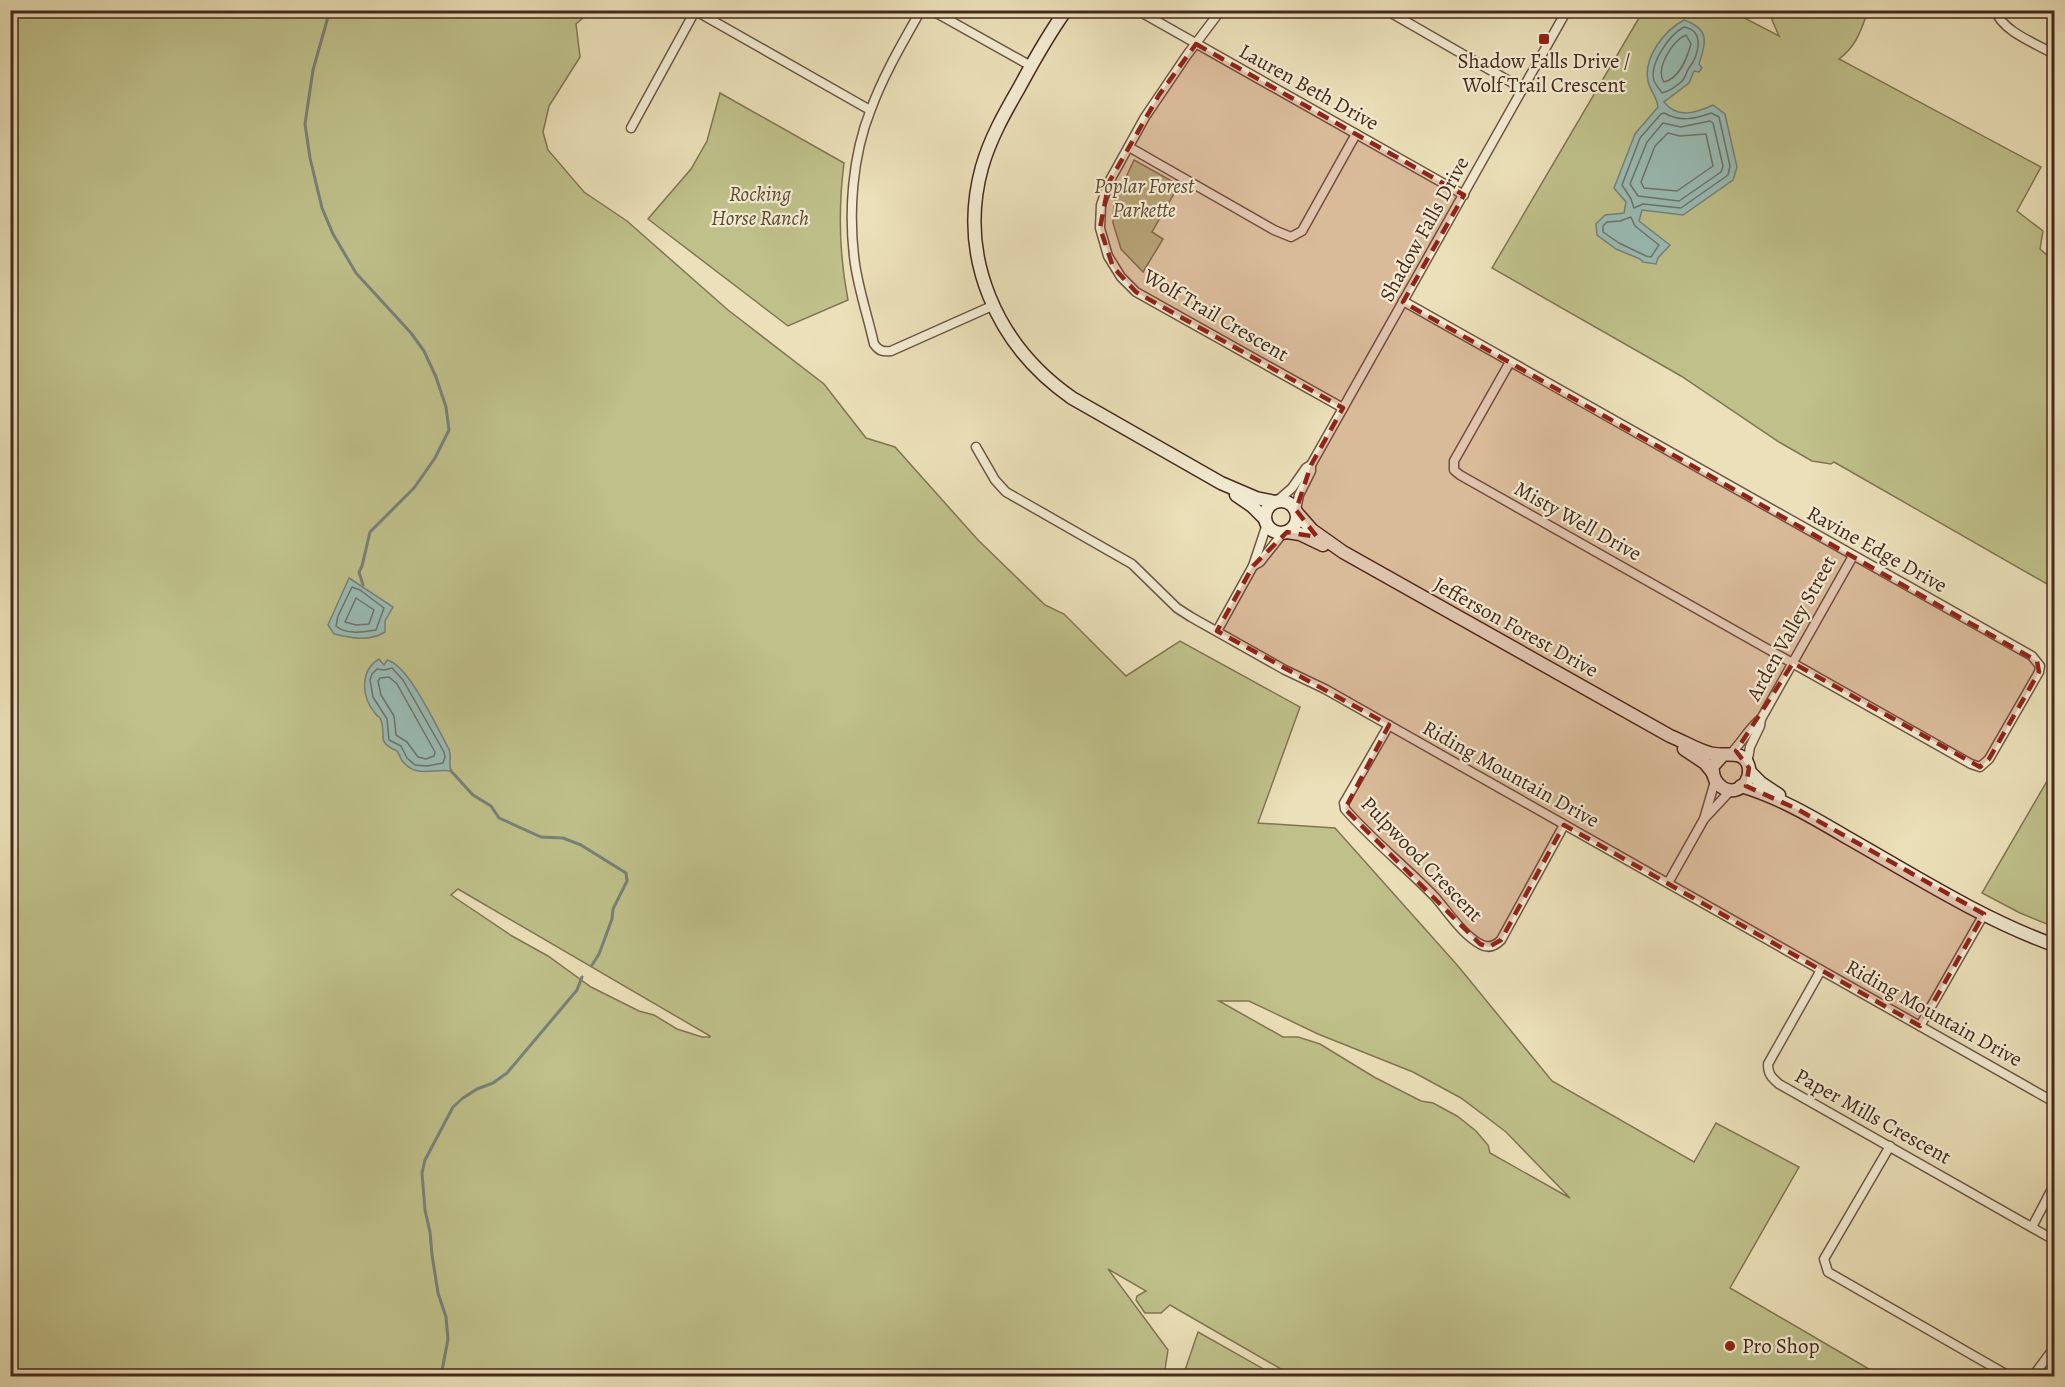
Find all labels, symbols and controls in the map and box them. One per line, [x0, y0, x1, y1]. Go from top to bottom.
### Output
marker: Shadow Falls Drive / Wolf Trail Crescent [1537, 32, 1551, 46]
street label: Lauren Beth Drive [1234, 37, 1384, 137]
place label: Shadow Falls Drive / Wolf Trail Crescent [1458, 47, 1631, 99]
street label: Shadow Falls Drive [1373, 151, 1475, 307]
park label: Poplar Forest Parkette [1094, 172, 1195, 224]
park label: Rocking Horse Ranch [711, 180, 809, 232]
street label: Wolf Trail Crescent [1137, 262, 1294, 368]
street label: Misty Well Drive [1509, 474, 1647, 568]
street label: Ravine Edge Drive [1802, 499, 1952, 599]
street label: Arden Valley Street [1739, 550, 1842, 706]
street label: Jefferson Forest Drive [1429, 570, 1603, 684]
street label: Riding Mountain Drive [1418, 714, 1604, 834]
street label: Pulpwood Crescent [1355, 790, 1489, 928]
street label: Riding Mountain Drive [1841, 953, 2027, 1073]
street label: Paper Mills Crescent [1790, 1061, 1956, 1171]
place label: Pro Shop [1742, 1332, 1820, 1360]
marker: Pro Shop [1723, 1339, 1737, 1353]

